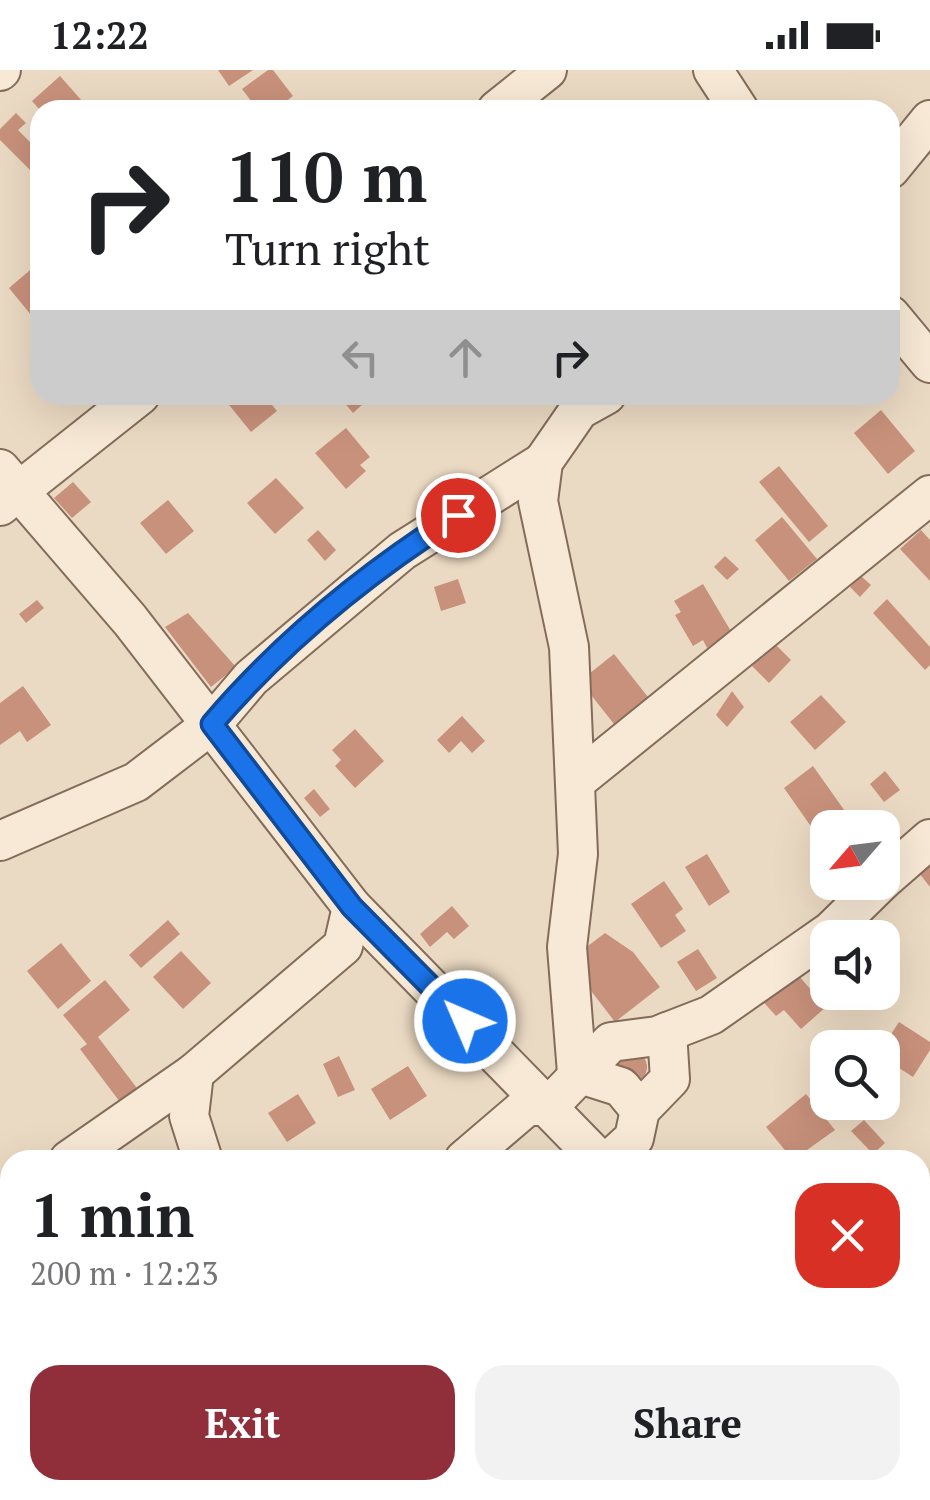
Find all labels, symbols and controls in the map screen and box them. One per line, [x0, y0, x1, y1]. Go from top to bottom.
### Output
text: 12:22 [50, 10, 149, 60]
text: 110 m [225, 129, 427, 222]
icon: right [60, 140, 190, 270]
text: Turn right [225, 218, 430, 278]
icon: left [333, 330, 388, 385]
icon: ahead [438, 330, 493, 385]
icon: right [543, 330, 598, 385]
pin [416, 473, 501, 558]
icon: arrive [431, 488, 486, 543]
north arrow [810, 810, 900, 900]
map controls [810, 810, 900, 1120]
button: sound [810, 920, 900, 1010]
position arrow [413, 969, 517, 1073]
button: search [810, 1030, 900, 1120]
text: 1 min [30, 1175, 194, 1254]
button: close [795, 1183, 900, 1288]
text: 200 m · 12:23 [30, 1252, 218, 1294]
button: Exit [30, 1365, 455, 1480]
button: Share [475, 1365, 900, 1480]

